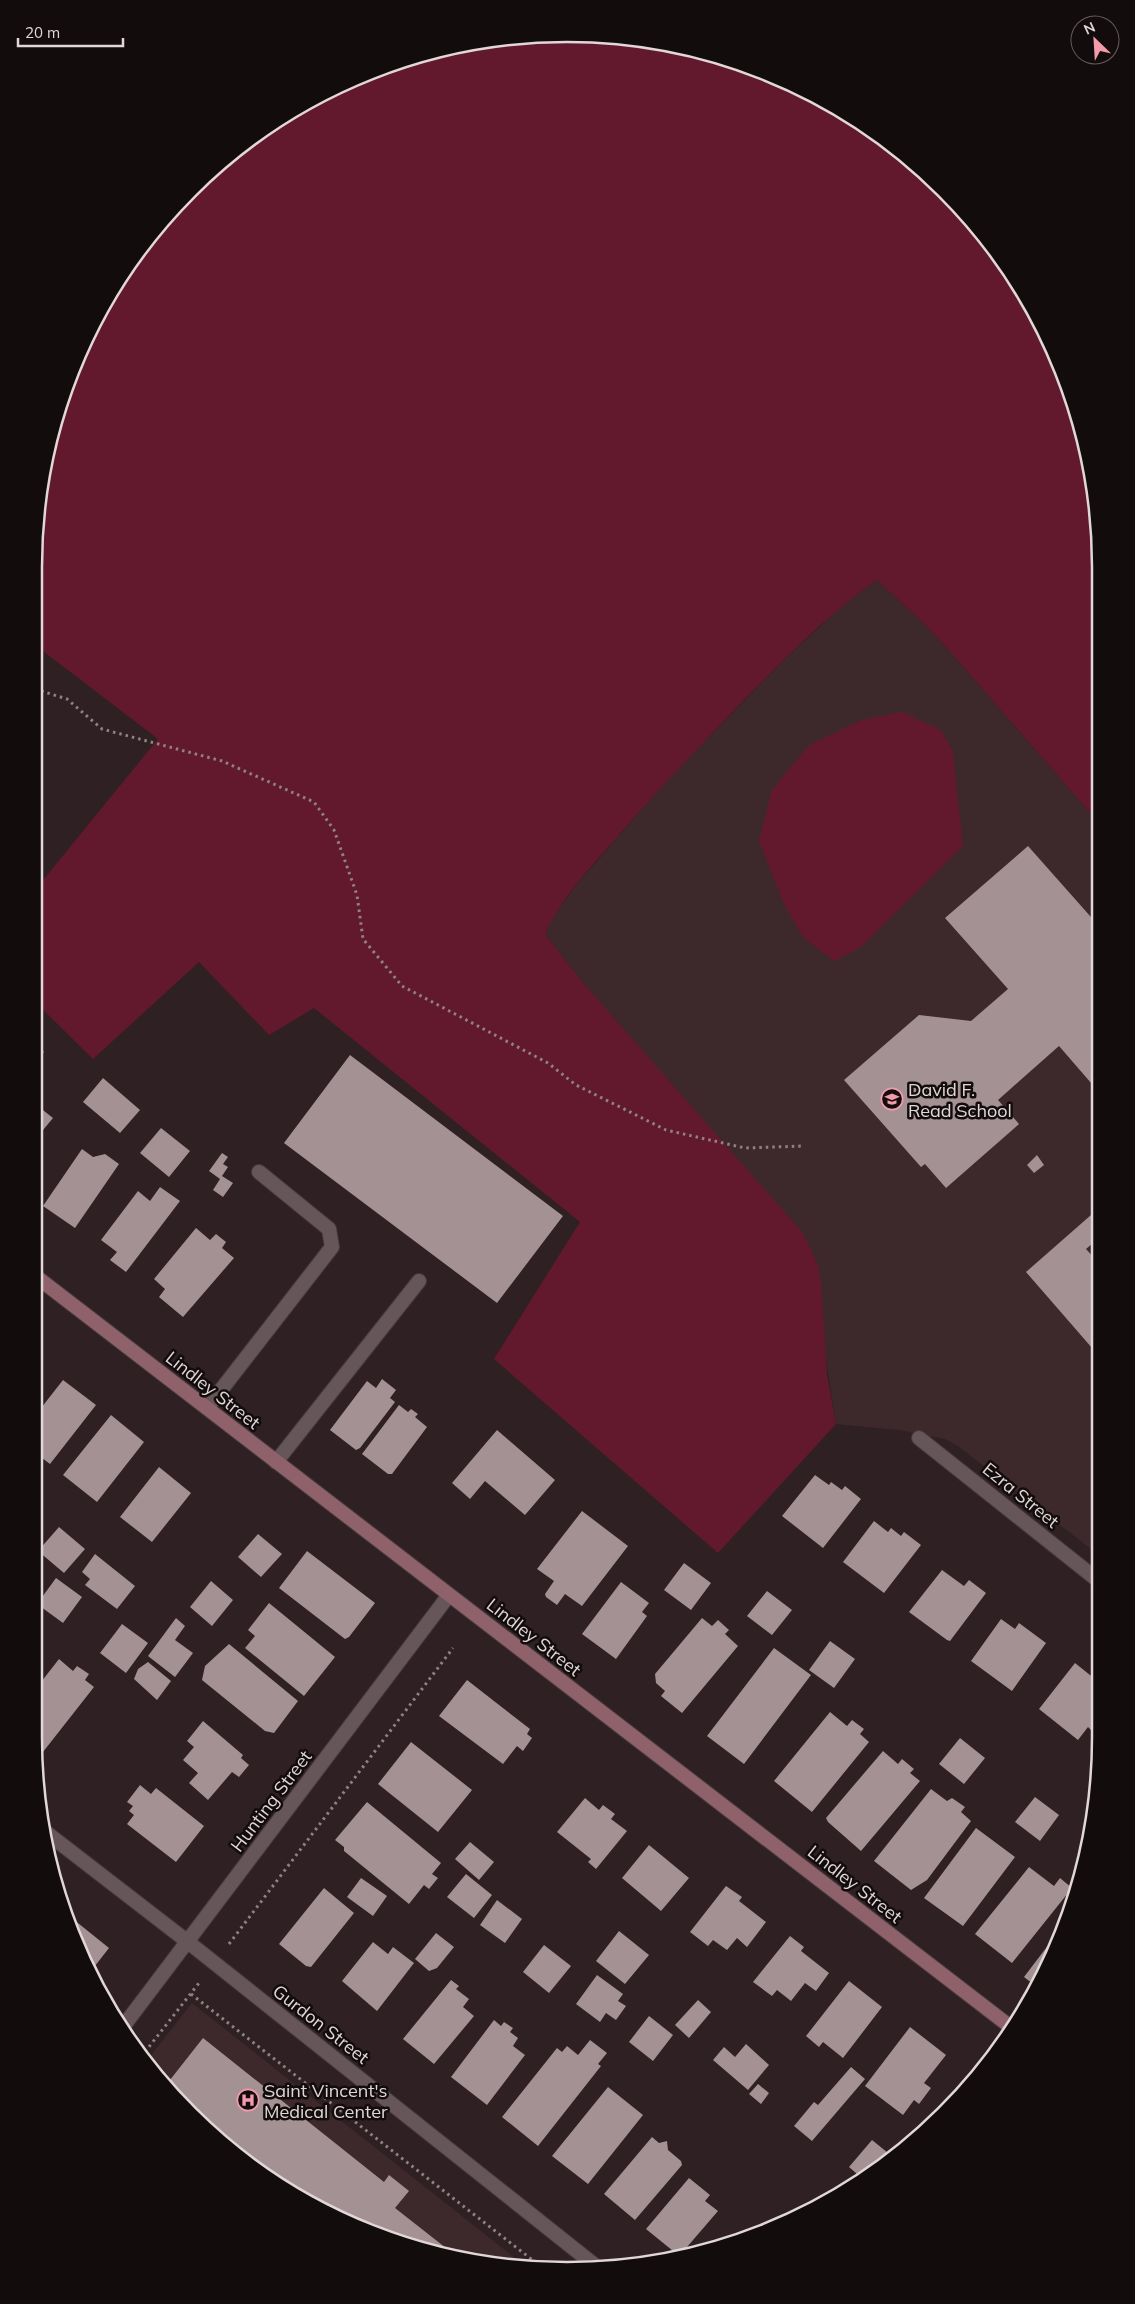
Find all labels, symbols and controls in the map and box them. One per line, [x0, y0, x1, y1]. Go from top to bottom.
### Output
scale bar [18, 15, 122, 47]
north arrow [1070, 15, 1120, 65]
text: N [1081, 18, 1098, 39]
text: 20 m [25, 23, 60, 42]
place label: David F. Read School [908, 1078, 1012, 1122]
school or university icon: David F. Read School [880, 1087, 904, 1111]
street label: Lindley Street [161, 1346, 265, 1434]
street label: Ezra Street [978, 1457, 1064, 1533]
street label: Lindley Street [482, 1593, 586, 1681]
street label: Hunting Street [225, 1746, 317, 1856]
street label: Lindley Street [803, 1840, 907, 1928]
street label: Gurdon Street [268, 1979, 374, 2069]
place label: Saint Vincent's Medical Center [264, 2079, 388, 2123]
hospital icon: Saint Vincent's Medical Center [236, 2088, 260, 2112]

